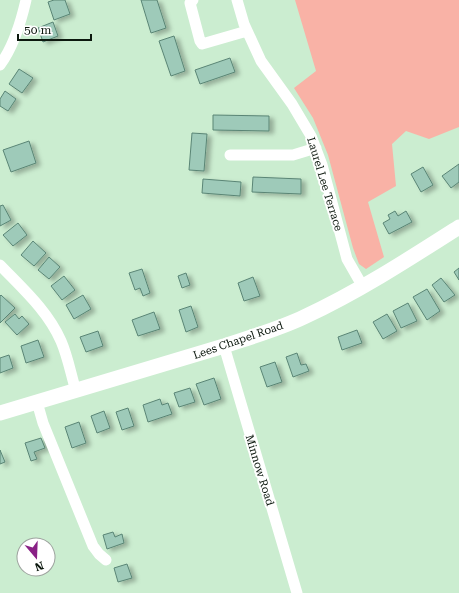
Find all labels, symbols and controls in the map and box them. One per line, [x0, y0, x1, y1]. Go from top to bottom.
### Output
scale bar [18, 16, 91, 42]
text: 50 m [24, 23, 51, 37]
street label: Laurel Lee Terrace [304, 136, 345, 233]
street label: Lees Chapel Road [191, 319, 285, 362]
street label: Minnow Road [243, 433, 277, 507]
north arrow [16, 537, 56, 577]
text: N [32, 558, 45, 574]

